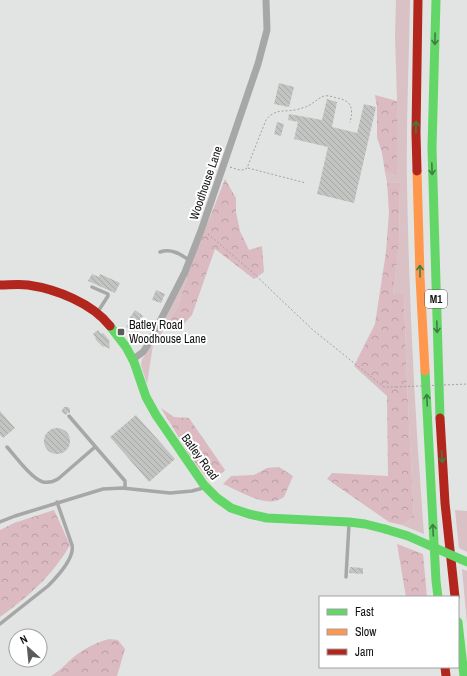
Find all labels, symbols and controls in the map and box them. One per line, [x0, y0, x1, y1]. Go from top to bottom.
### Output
one-way arrow [431, 32, 438, 45]
one-way arrow [412, 121, 420, 134]
street label: Woodhouse Lane [186, 144, 226, 222]
one-way arrow [429, 162, 436, 175]
one-way arrow [416, 265, 423, 278]
road number: M1 [425, 290, 447, 308]
place label: Batley Road Woodhouse Lane [129, 317, 206, 347]
one-way arrow [433, 320, 441, 333]
marker: Batley Road Woodhouse Lane [116, 327, 126, 337]
one-way arrow [423, 394, 430, 407]
street label: Batley Road [178, 431, 222, 483]
one-way arrow [438, 450, 445, 463]
one-way arrow [430, 524, 437, 537]
legend [319, 596, 459, 668]
text: Fast [355, 604, 374, 620]
text: Slow [355, 624, 377, 640]
north arrow [8, 628, 48, 668]
text: N [17, 631, 30, 647]
text: Jam [355, 644, 374, 660]

